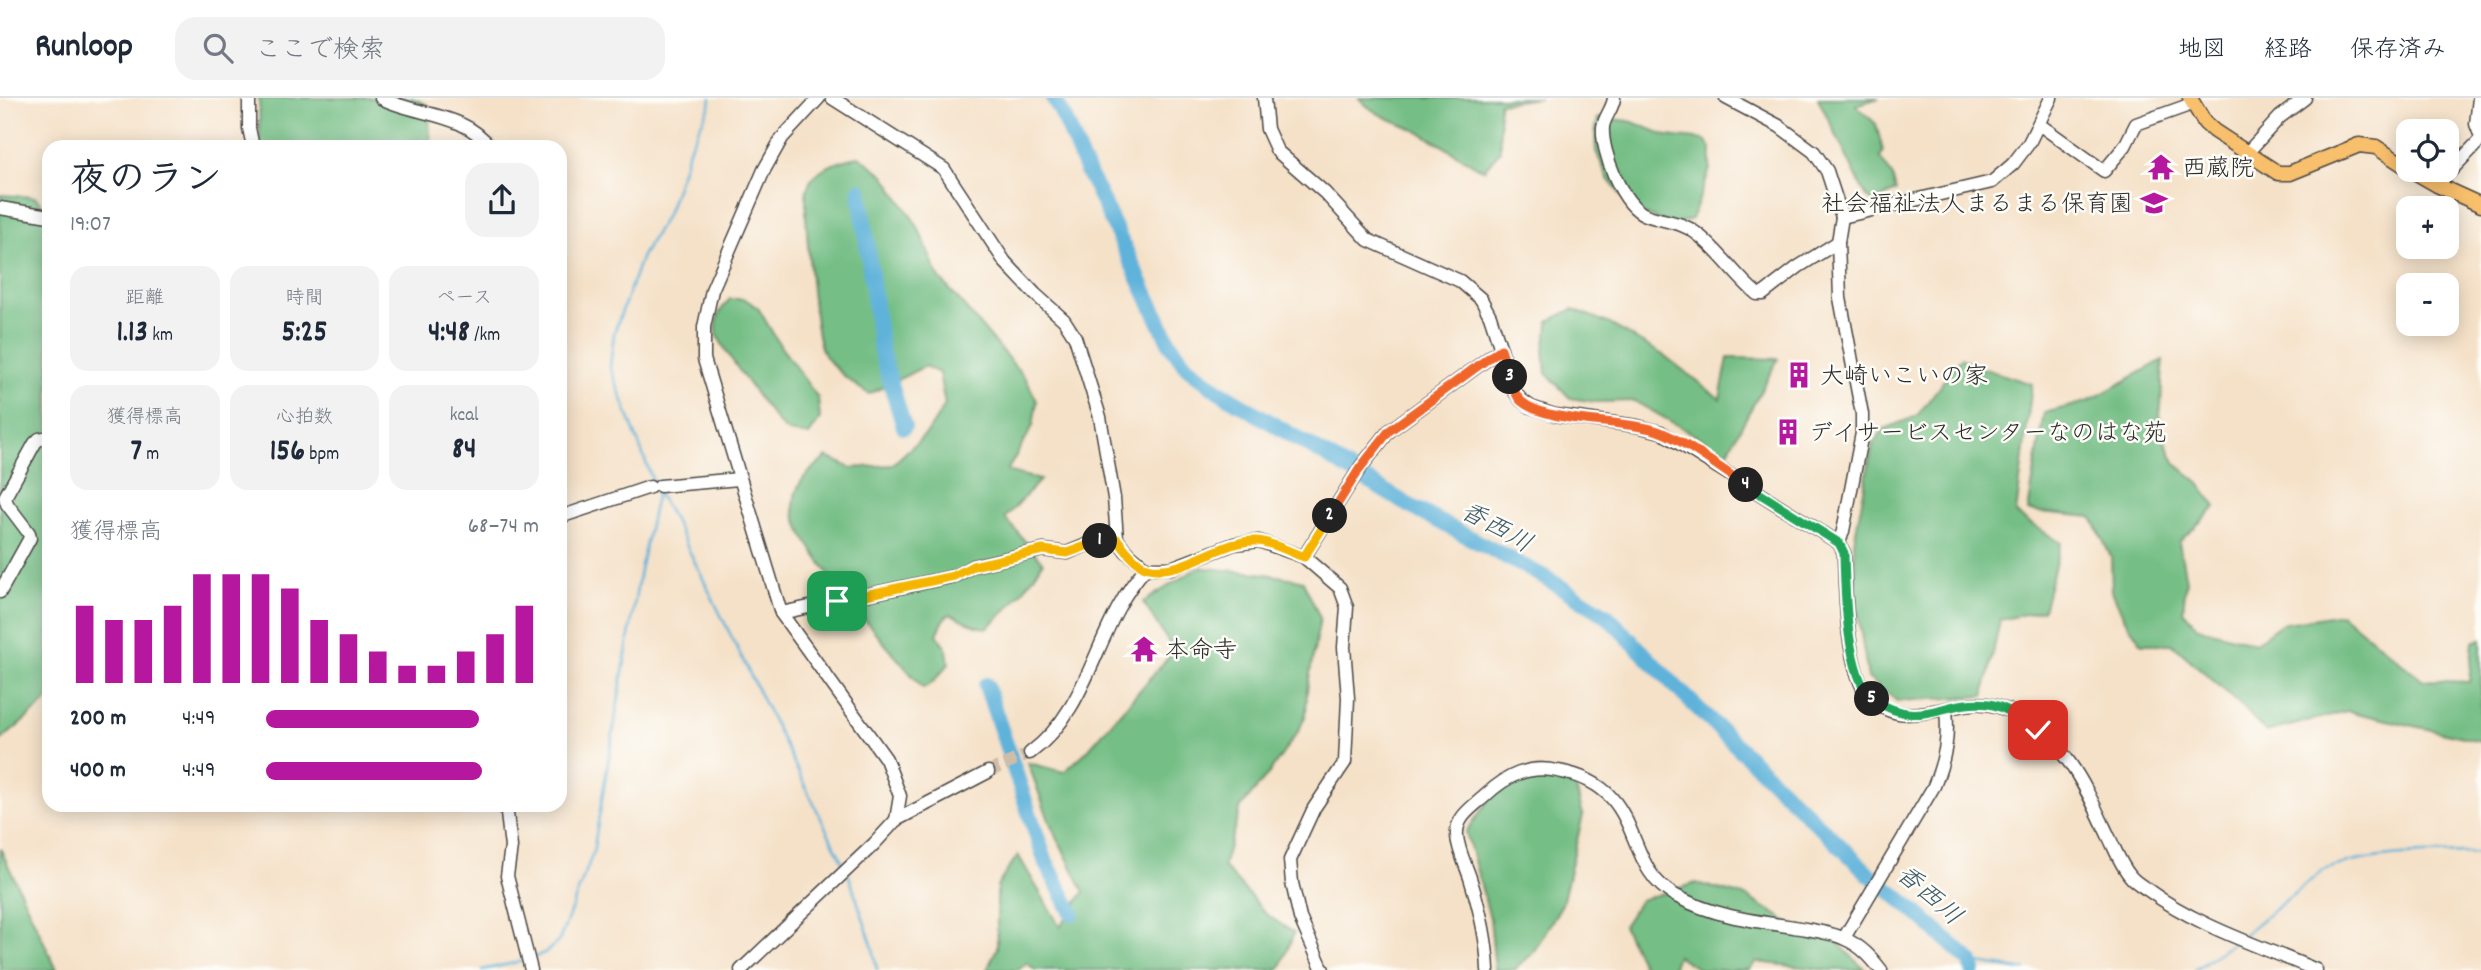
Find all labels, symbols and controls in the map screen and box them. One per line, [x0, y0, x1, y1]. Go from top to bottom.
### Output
search box [175, 17, 665, 80]
text: Runloop [35, 25, 133, 72]
icon: search [199, 29, 237, 67]
text: ここで検索 [255, 33, 385, 70]
text: 地図 [2178, 34, 2226, 68]
text: 経路 [2264, 34, 2312, 68]
text: 保存済み [2350, 34, 2446, 68]
map controls [2396, 119, 2459, 336]
button: locate [2396, 119, 2459, 182]
temple icon: 西蔵院 [2146, 152, 2176, 182]
place label: 西蔵院 [2182, 153, 2254, 187]
text: 夜のラン [70, 155, 222, 210]
button: share [465, 163, 539, 237]
school or university icon: 社会福祉法人まるまる保育園 [2139, 188, 2169, 218]
place label: 社会福祉法人まるまる保育園 [1821, 189, 2133, 223]
button: + [2396, 196, 2459, 259]
text: 19:07 [70, 209, 111, 242]
button: − [2396, 273, 2459, 336]
text: 距離 [126, 286, 164, 313]
text: 時間 [285, 286, 324, 313]
text: ペース [436, 286, 492, 313]
text: 1.13 [117, 313, 148, 356]
text: 5:25 [282, 313, 327, 356]
text: 4:48 [428, 313, 470, 356]
text: km [148, 323, 173, 350]
text: /km [470, 323, 500, 350]
pin: 3 [1492, 360, 1528, 394]
building icon: 大崎いこいの家 [1784, 360, 1814, 390]
place label: 大崎いこいの家 [1820, 361, 1988, 395]
text: 3 [1505, 363, 1514, 390]
text: kcal [450, 403, 479, 430]
text: 獲得標高 [107, 405, 183, 432]
text: 心拍数 [276, 405, 333, 432]
building icon: デイサービスセンターなのはな苑 [1773, 417, 1803, 447]
place label: デイサービスセンターなのはな苑 [1809, 418, 2167, 452]
text: 84 [452, 430, 476, 473]
text: 7 [130, 432, 142, 475]
text: 156 [270, 432, 305, 475]
text: m [142, 442, 159, 469]
text: bpm [305, 442, 339, 469]
pin: 4 [1728, 468, 1764, 502]
text: 4 [1742, 471, 1749, 498]
water label: 香西川 [1452, 494, 1538, 564]
pin: 2 [1312, 498, 1348, 534]
text: 2 [1325, 502, 1334, 529]
text: 68–74 m [468, 511, 539, 544]
text: 獲得標高 [70, 517, 162, 550]
pin: 1 [1082, 524, 1118, 558]
text: 1 [1097, 527, 1102, 554]
pin [807, 571, 867, 631]
icon: arrive [818, 582, 856, 620]
temple icon: 本命寺 [1129, 634, 1159, 664]
place label: 本命寺 [1165, 635, 1237, 669]
pin: 5 [1854, 682, 1890, 716]
text: 5 [1867, 685, 1876, 712]
pin [2008, 700, 2068, 760]
text: 200 m [70, 703, 126, 736]
text: 4:49 [182, 703, 215, 736]
icon: check [2019, 711, 2057, 749]
text: 400 m [70, 755, 126, 788]
text: 4:49 [182, 755, 215, 788]
water label: 香西川 [1886, 857, 1969, 936]

